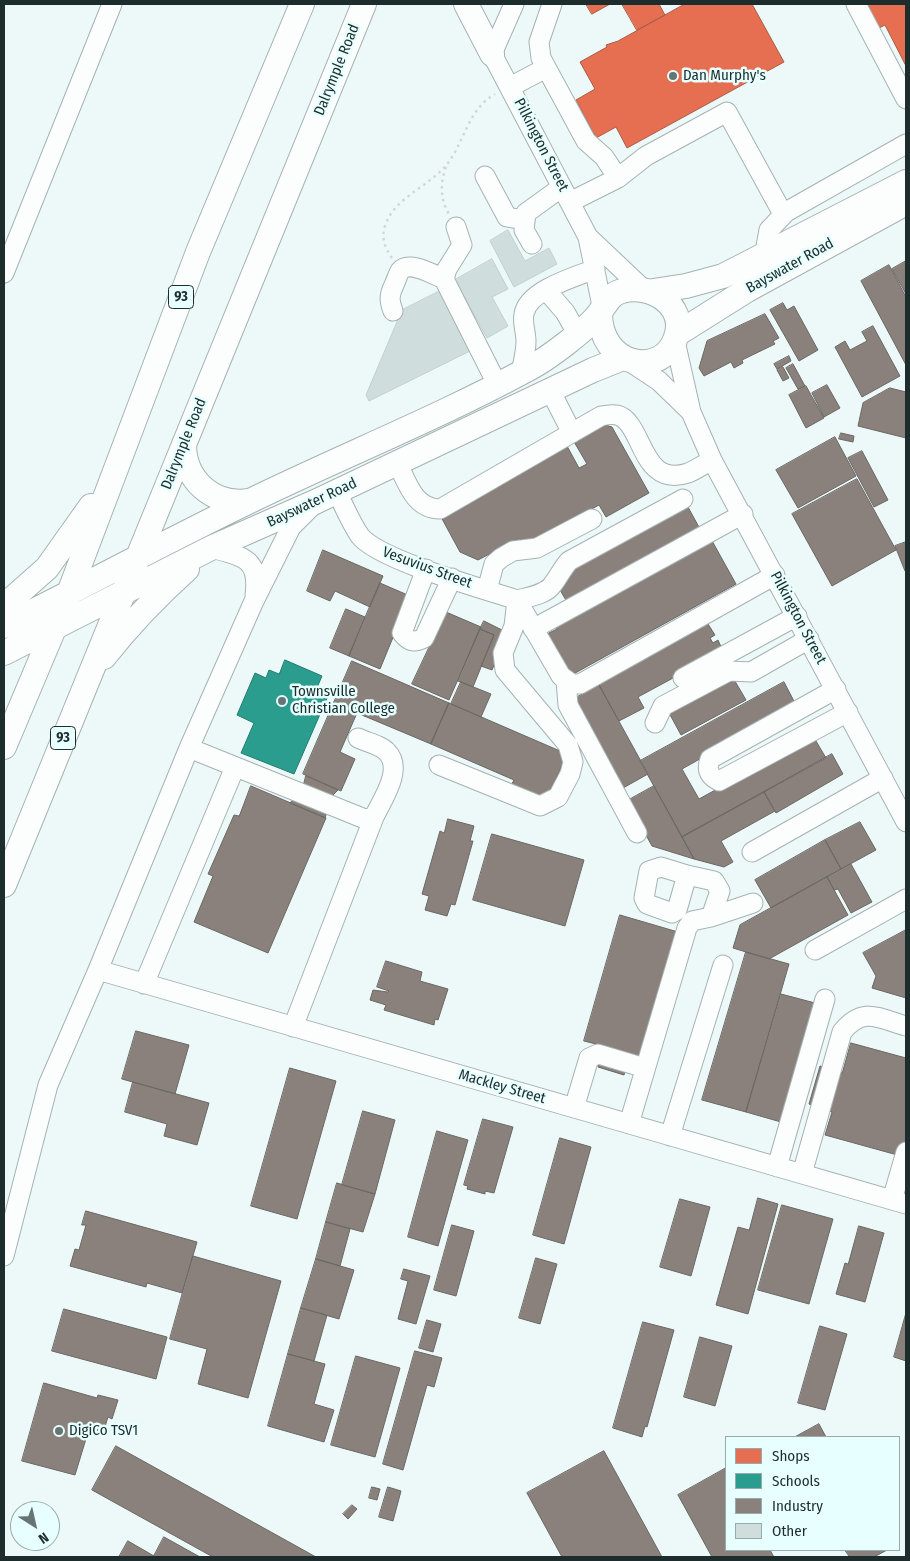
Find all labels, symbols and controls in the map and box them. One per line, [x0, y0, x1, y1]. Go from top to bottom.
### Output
street label: Dalrymple Road [310, 22, 364, 118]
place label: Dan Murphy's [683, 67, 766, 85]
marker: Dan Murphy's [667, 70, 679, 82]
street label: Pilkington Street [510, 95, 572, 195]
street label: Bayswater Road [743, 235, 837, 297]
road number: 93 [168, 286, 194, 308]
street label: Dalrymple Road [157, 396, 211, 492]
street label: Bayswater Road [264, 474, 360, 532]
street label: Vesuvius Street [380, 543, 474, 593]
street label: Pilkington Street [766, 569, 830, 667]
place label: Townsville Christian College [292, 683, 395, 718]
marker: Townsville Christian College [276, 695, 288, 707]
road number: 93 [50, 726, 76, 750]
street label: Mackley Street [456, 1066, 548, 1108]
place label: DigiCo TSV1 [69, 1422, 138, 1440]
marker: DigiCo TSV1 [53, 1425, 65, 1437]
legend [725, 1436, 900, 1551]
text: Shops [772, 1447, 810, 1465]
text: Schools [772, 1472, 820, 1490]
text: Industry [772, 1497, 823, 1515]
north arrow [10, 1501, 60, 1551]
text: Other [772, 1522, 807, 1540]
text: N [35, 1529, 52, 1547]

